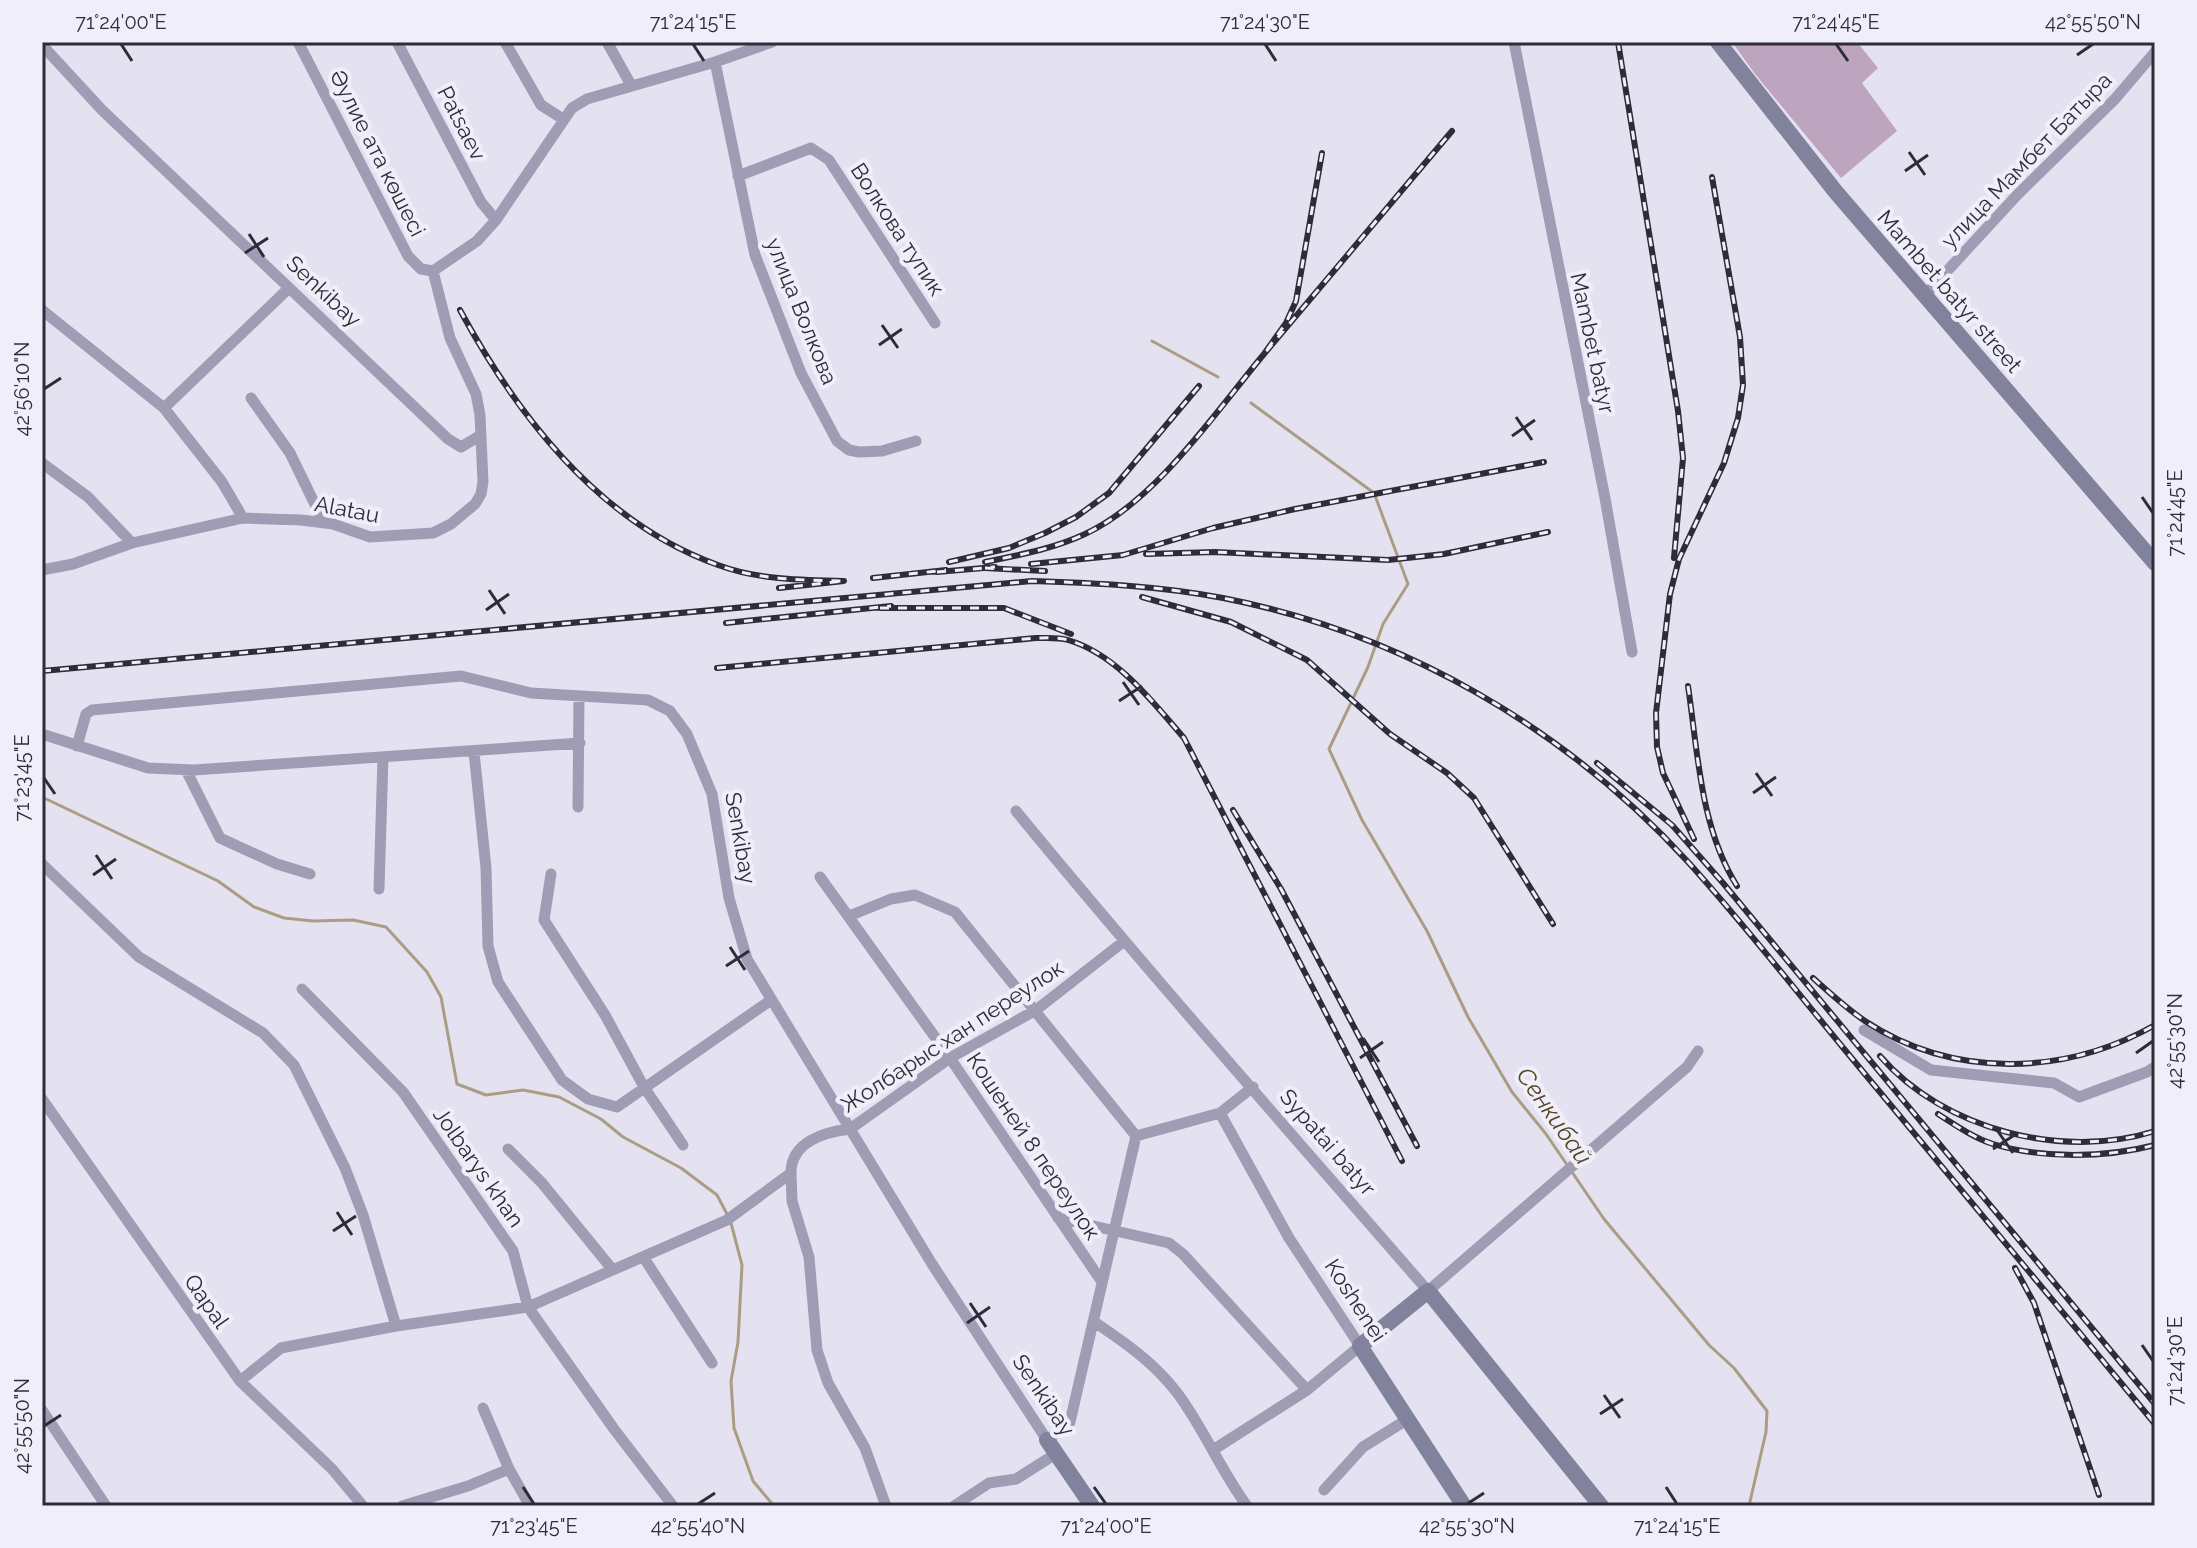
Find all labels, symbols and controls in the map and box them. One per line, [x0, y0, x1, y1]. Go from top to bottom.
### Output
text: 71°24'00"E [75, 10, 167, 34]
text: 71°24'15"E [650, 10, 736, 34]
text: 71°24'30"E [1220, 10, 1310, 34]
text: 71°24'45"E [1792, 10, 1880, 34]
text: 42°55'50"N [2045, 10, 2141, 34]
street label: Әулие ата көшесі [325, 65, 431, 241]
street label: улица Мамбет Батыра [1935, 67, 2117, 253]
street label: Patsaev [432, 82, 492, 165]
street label: Волкова тупик [845, 158, 951, 300]
street label: Mambet batyr street [1872, 204, 2028, 378]
street label: улица Волкова [761, 234, 843, 388]
street label: Senkibay [281, 250, 367, 332]
street label: Mambet batyr [1565, 270, 1621, 416]
text: 42°56'10"N [10, 342, 34, 436]
text: 71°24'45"E [2163, 469, 2187, 557]
street label: Alatau [313, 490, 381, 528]
text: 71°23'45"E [10, 734, 34, 822]
street label: Senkibay [720, 790, 762, 886]
street label: Жолбарыс хан переулок [836, 954, 1068, 1118]
text: 42°55'30"N [2163, 993, 2187, 1089]
street label: Кошеней 8 переулок [962, 1047, 1106, 1245]
water label: Сенкибай [1510, 1062, 1598, 1170]
street label: Sypatai batyr [1275, 1083, 1381, 1201]
street label: Jolbarys khan [428, 1102, 530, 1232]
street label: Koshenei [1320, 1254, 1392, 1346]
street label: Qapal [179, 1269, 235, 1333]
text: 71°24'30"E [2163, 1316, 2187, 1406]
street label: Senkibay [1007, 1349, 1081, 1441]
text: 42°55'50"N [10, 1378, 34, 1474]
text: 71°23'45"E [490, 1514, 578, 1538]
text: 42°55'40"N [651, 1514, 745, 1538]
text: 71°24'00"E [1060, 1514, 1152, 1538]
text: 42°55'30"N [1419, 1514, 1515, 1538]
text: 71°24'15"E [1634, 1514, 1720, 1538]

